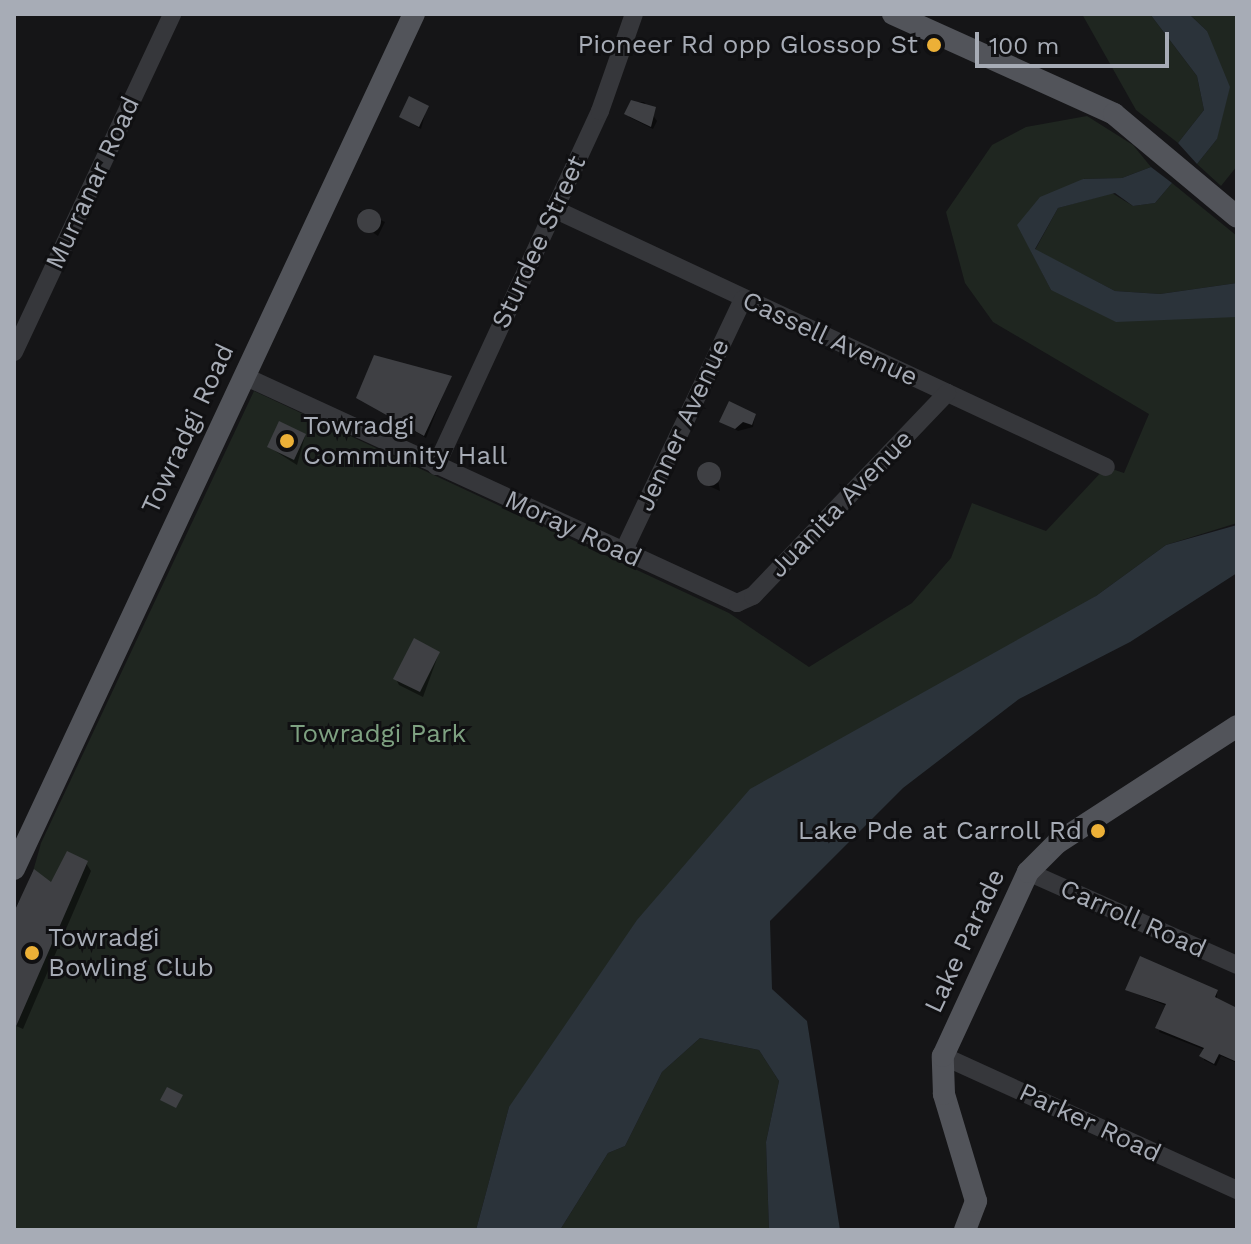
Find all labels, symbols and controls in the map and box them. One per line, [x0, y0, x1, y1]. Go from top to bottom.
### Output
scale bar [979, 16, 1173, 66]
place label: Pioneer Rd opp Glossop St [577, 29, 918, 61]
text: 100 m [989, 32, 1059, 60]
marker: Pioneer Rd opp Glossop St [925, 36, 943, 54]
street label: Murranar Road [39, 92, 147, 274]
street label: Sturdee Street [485, 151, 593, 333]
street label: Cassell Avenue [737, 284, 923, 394]
street label: Jenner Avenue [629, 333, 737, 517]
street label: Towradgi Road [135, 339, 241, 519]
place label: Towradgi Community Hall [303, 410, 508, 472]
street label: Juanita Avenue [762, 423, 920, 585]
marker: Towradgi Community Hall [278, 432, 296, 450]
street label: Moray Road [500, 484, 646, 574]
park label: Towradgi Park [290, 718, 466, 750]
place label: Lake Pde at Carroll Rd [797, 815, 1082, 847]
marker: Lake Pde at Carroll Rd [1089, 822, 1107, 840]
street label: Lake Parade [918, 864, 1012, 1018]
street label: Carroll Road [1055, 873, 1211, 965]
place label: Towradgi Bowling Club [48, 922, 214, 984]
marker: Towradgi Bowling Club [23, 944, 41, 962]
street label: Parker Road [1014, 1076, 1166, 1170]

